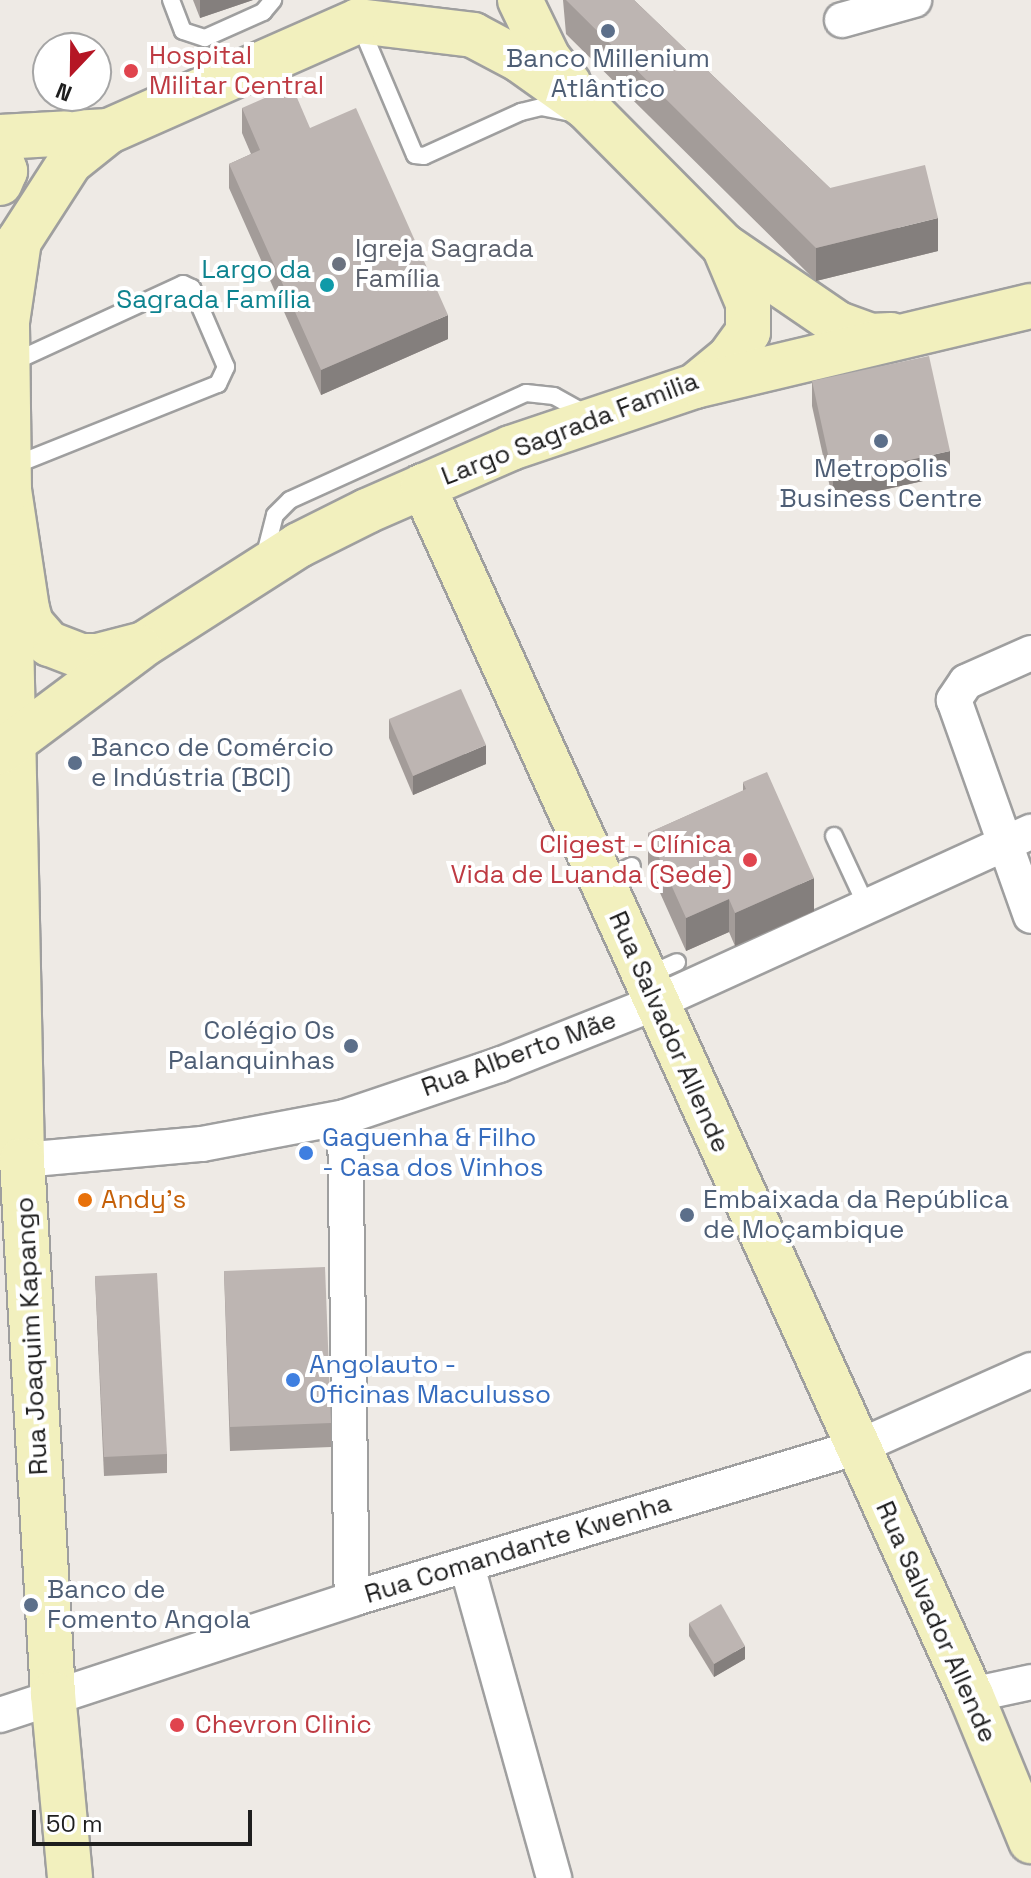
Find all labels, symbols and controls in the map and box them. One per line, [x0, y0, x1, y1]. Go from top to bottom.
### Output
marker: Banco Millenium Atlântico [599, 22, 617, 40]
north arrow [32, 32, 112, 112]
place label: Hospital Militar Central [149, 40, 324, 102]
place label: Banco Millenium Atlântico [506, 43, 710, 104]
marker: Hospital Militar Central [120, 60, 142, 82]
text: N [52, 77, 76, 108]
place label: Igreja Sagrada Família [355, 233, 534, 294]
place label: Largo da Sagrada Família [116, 254, 311, 316]
marker: Igreja Sagrada Família [330, 255, 348, 273]
marker: Largo da Sagrada Família [318, 276, 336, 294]
street label: Largo Sagrada Familia [437, 366, 703, 492]
marker: Metropolis Business Centre [872, 432, 890, 450]
place label: Metropolis Business Centre [780, 453, 982, 514]
place label: Banco de Comércio e Indústria (BCI) [91, 732, 334, 794]
marker: Banco de Comércio e Indústria (BCI) [66, 754, 84, 772]
place label: Cligest - Clínica Vida de Luanda (Sede) [450, 829, 732, 890]
marker: Cligest - Clínica Vida de Luanda (Sede) [739, 849, 761, 871]
street label: Rua Salvador Allende [602, 906, 736, 1158]
street label: Rua Alberto Mãe [417, 1004, 621, 1104]
place label: Colégio Os Palanquinhas [168, 1015, 335, 1076]
marker: Colégio Os Palanquinhas [342, 1037, 360, 1055]
place label: Gaguenha & Filho - Casa dos Vinhos [322, 1122, 545, 1184]
marker: Gaguenha & Filho - Casa dos Vinhos [297, 1144, 315, 1162]
place label: Andy’s [101, 1184, 186, 1216]
place label: Embaixada da República de Moçambique [703, 1184, 1009, 1246]
marker: Andy’s [76, 1191, 94, 1209]
street label: Rua Joaquim Kapango [9, 1196, 55, 1476]
marker: Embaixada da República de Moçambique [678, 1206, 696, 1224]
place label: Angolauto - Oficinas Maculusso [309, 1349, 551, 1410]
marker: Angolauto - Oficinas Maculusso [284, 1371, 302, 1389]
street label: Rua Comandante Kwenha [361, 1487, 675, 1611]
street label: Rua Salvador Allende [869, 1496, 1003, 1748]
place label: Banco de Fomento Angola [47, 1574, 251, 1636]
marker: Banco de Fomento Angola [22, 1596, 40, 1614]
place label: Chevron Clinic [195, 1709, 372, 1741]
marker: Chevron Clinic [166, 1714, 188, 1736]
scale bar [36, 1794, 256, 1844]
text: 50 m [46, 1808, 103, 1839]

